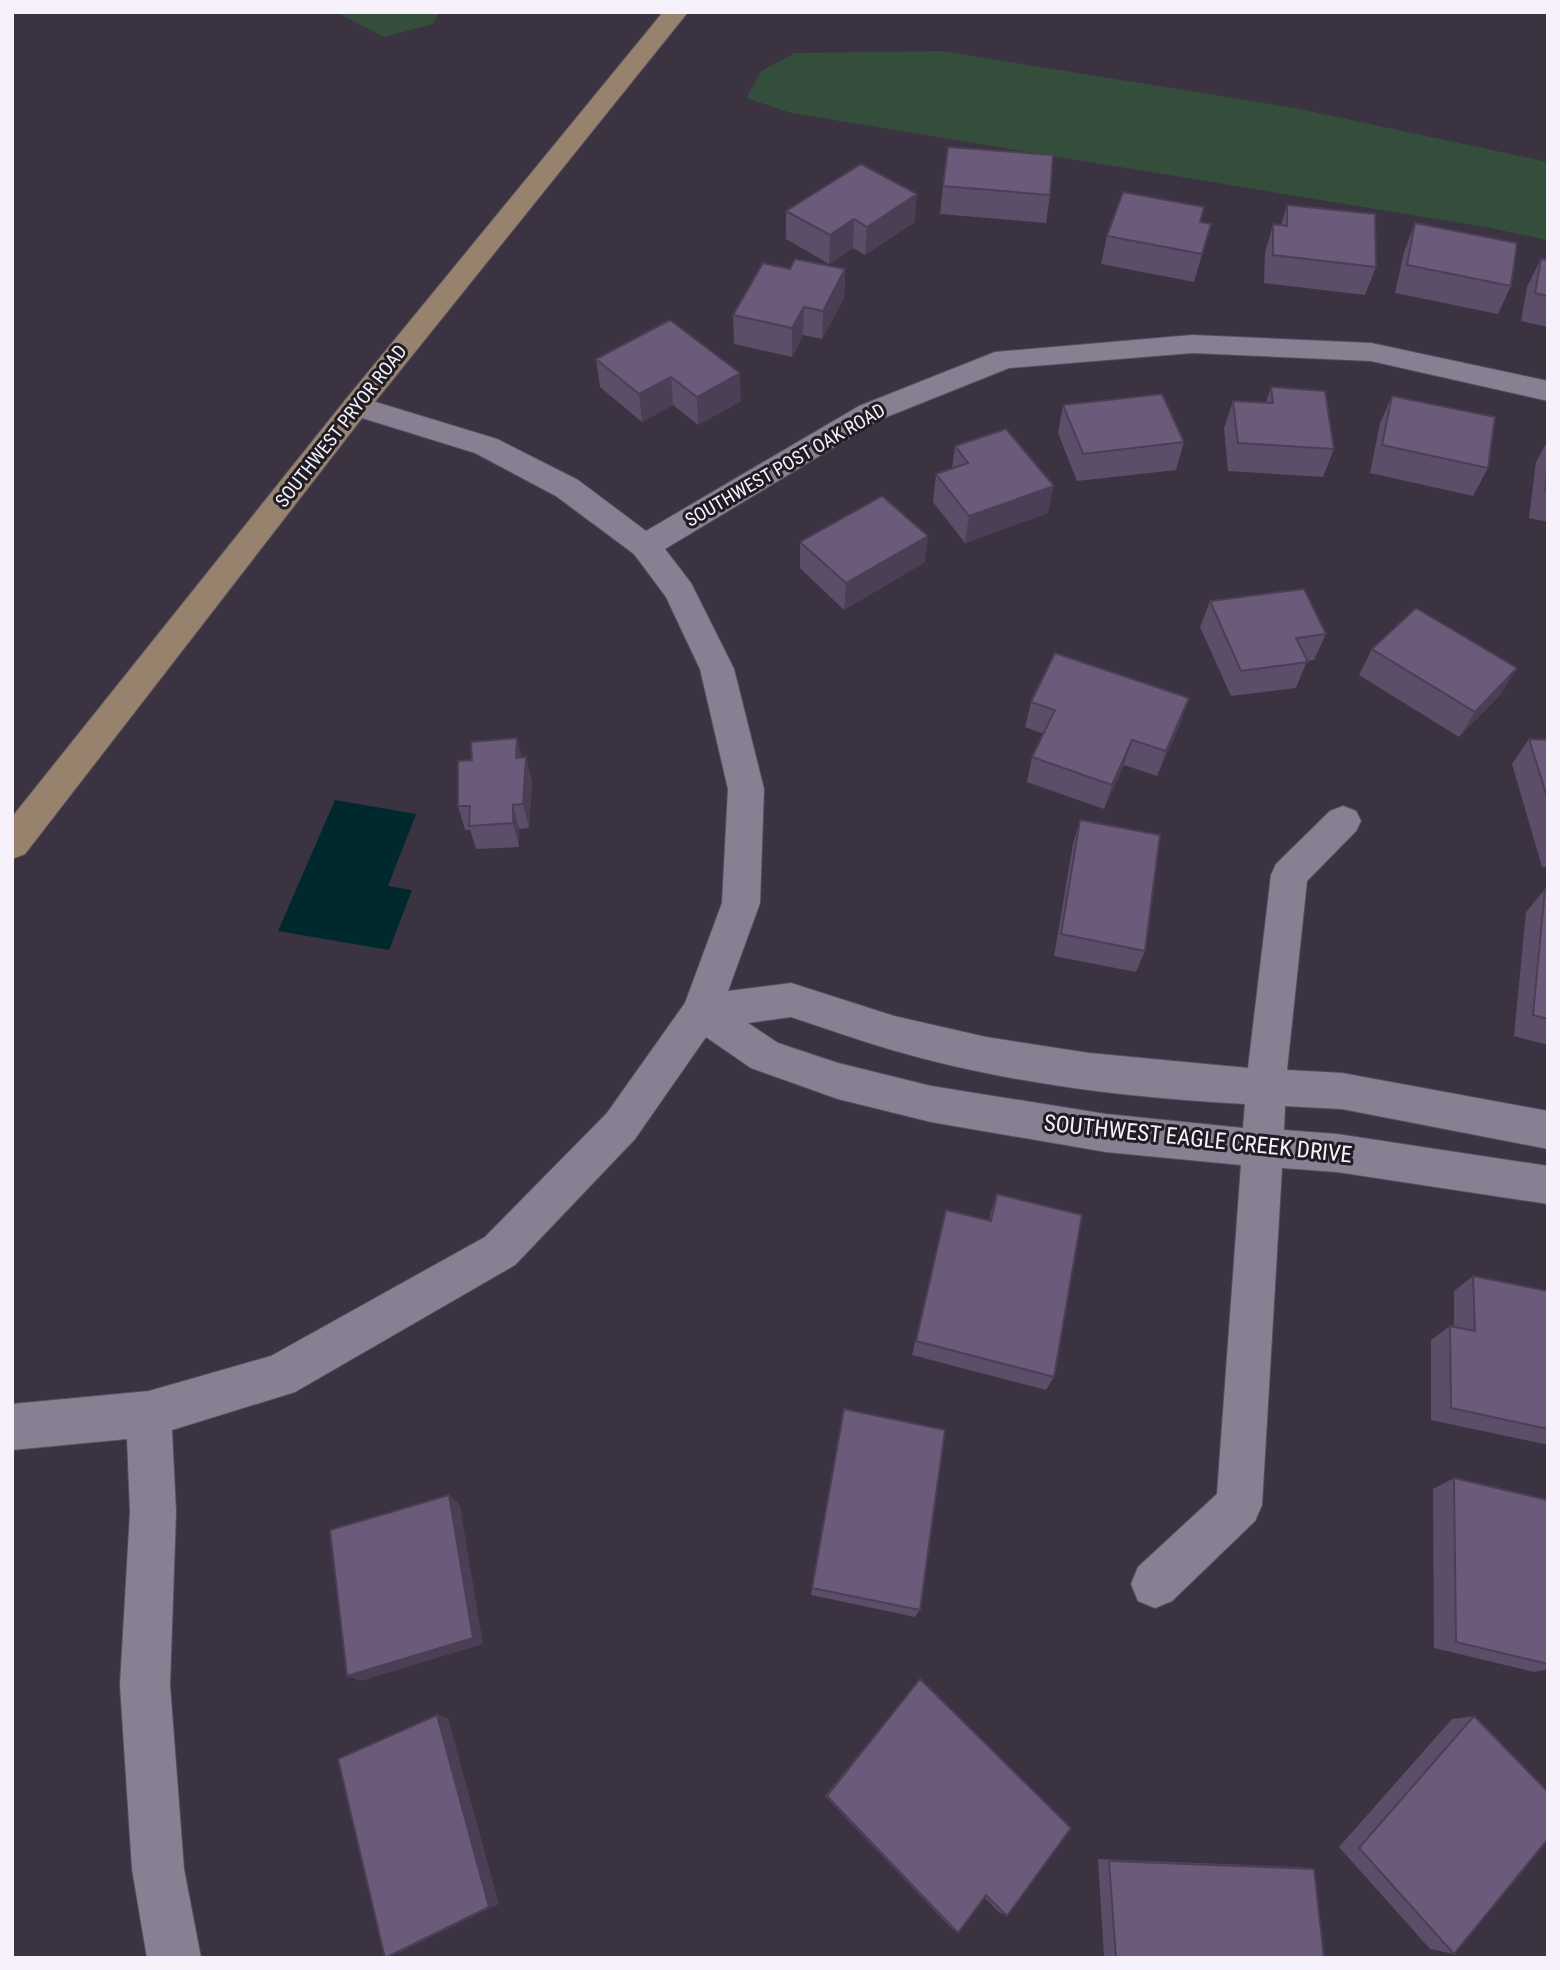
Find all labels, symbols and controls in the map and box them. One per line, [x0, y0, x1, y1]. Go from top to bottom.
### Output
street label: SOUTHWEST PRYOR ROAD [270, 340, 412, 512]
street label: SOUTHWEST POST OAK ROAD [681, 398, 889, 532]
street label: SOUTHWEST EAGLE CREEK DRIVE [1043, 1109, 1353, 1169]

